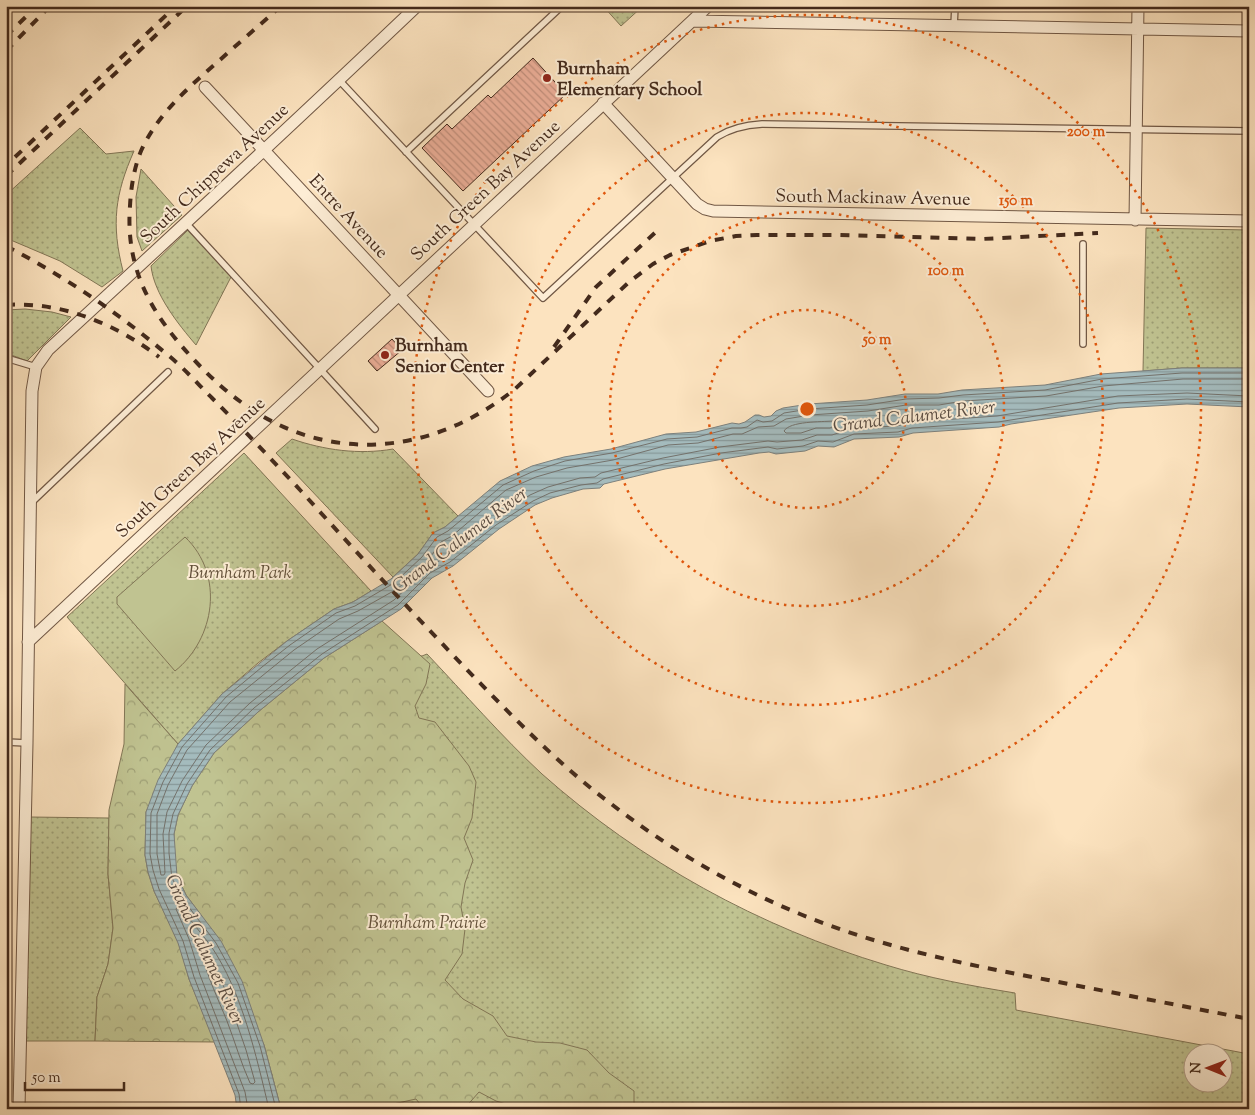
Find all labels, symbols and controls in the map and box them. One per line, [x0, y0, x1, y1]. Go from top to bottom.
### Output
place label: Burnham Elementary School [557, 57, 703, 104]
marker: Burnham Elementary School [541, 72, 553, 84]
street label: South Chippewa Avenue [135, 98, 296, 251]
street label: South Green Bay Avenue [406, 115, 567, 268]
text: 200 m [1067, 122, 1106, 143]
street label: Entre Avenue [302, 170, 393, 265]
street label: South Mackinaw Avenue [775, 184, 971, 214]
text: 150 m [999, 191, 1033, 212]
text: 100 m [928, 261, 965, 282]
text: 50 m [862, 330, 892, 351]
place label: Burnham Senior Center [395, 334, 505, 381]
marker: Burnham Senior Center [379, 349, 391, 361]
street label: South Green Bay Avenue [111, 392, 272, 545]
water label: Grand Calumet River [832, 394, 997, 441]
centre of rings [798, 400, 816, 418]
water label: Grand Calumet River [387, 481, 534, 601]
park label: Burnham Park [188, 561, 292, 587]
water label: Grand Calumet River [157, 870, 251, 1030]
park label: Burnham Prairie [368, 911, 486, 937]
north arrow [1182, 1042, 1232, 1092]
scale bar [25, 1060, 124, 1092]
text: N [1187, 1062, 1207, 1074]
text: 50 m [31, 1068, 61, 1089]

